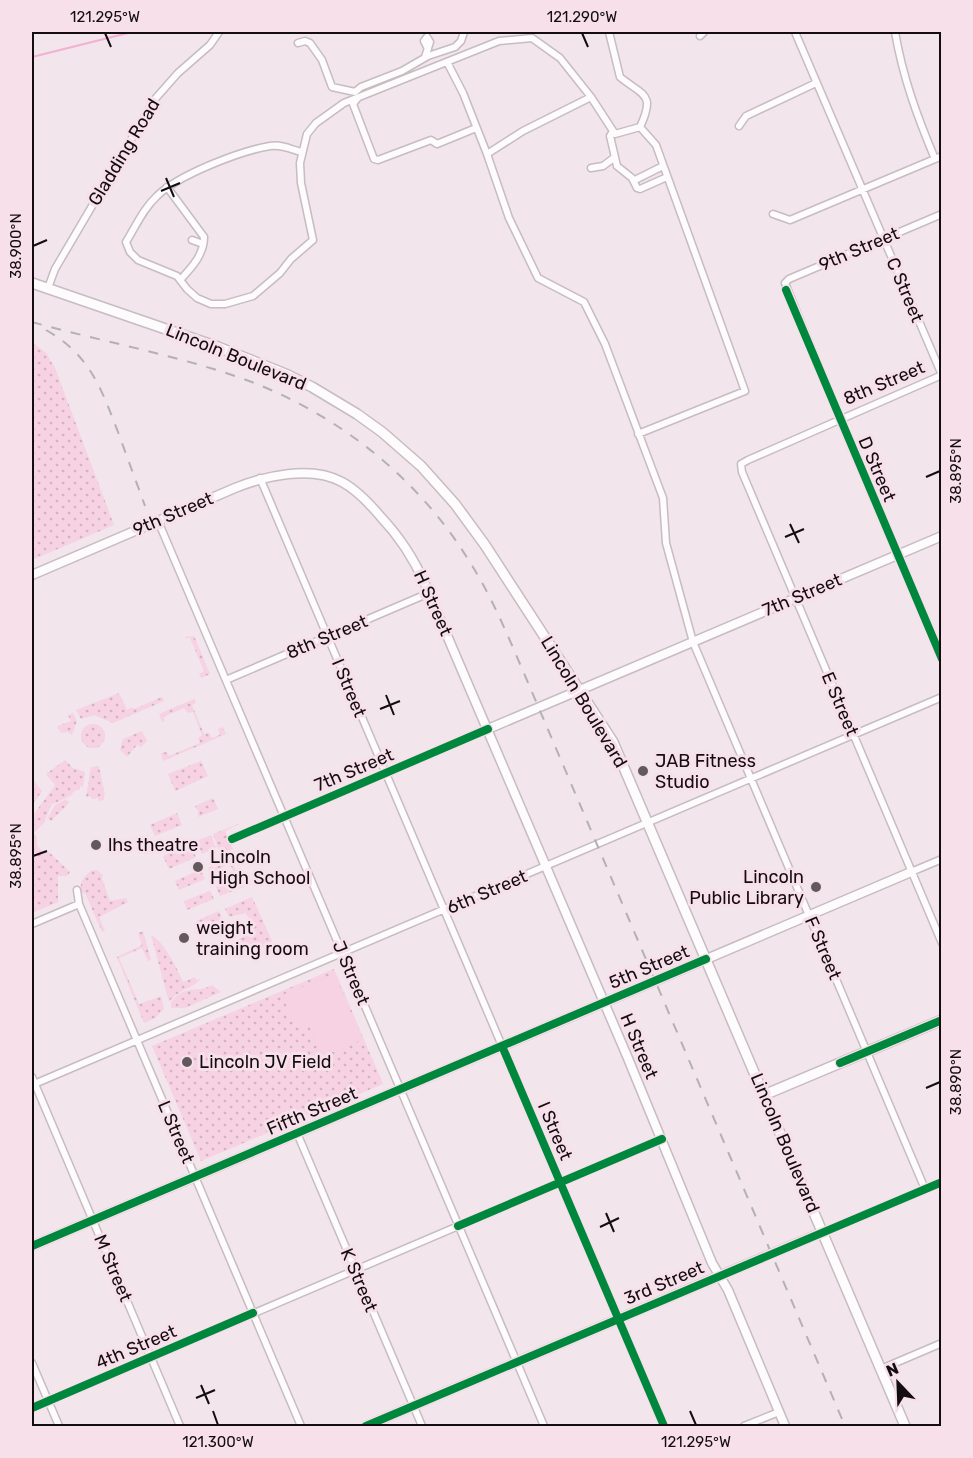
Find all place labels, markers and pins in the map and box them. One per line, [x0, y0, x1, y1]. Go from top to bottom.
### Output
place label: JAB Fitness Studio [655, 750, 756, 793]
marker: JAB Fitness Studio [636, 764, 650, 778]
place label: lhs theatre [108, 834, 198, 856]
marker: lhs theatre [89, 838, 103, 852]
place label: Lincoln High School [210, 846, 310, 889]
marker: Lincoln High School [191, 860, 205, 874]
place label: Lincoln Public Library [689, 866, 804, 909]
marker: Lincoln Public Library [809, 880, 823, 894]
place label: weight training room [196, 917, 309, 960]
marker: weight training room [177, 931, 191, 945]
place label: Lincoln JV Field [199, 1051, 332, 1073]
marker: Lincoln JV Field [180, 1055, 194, 1069]

